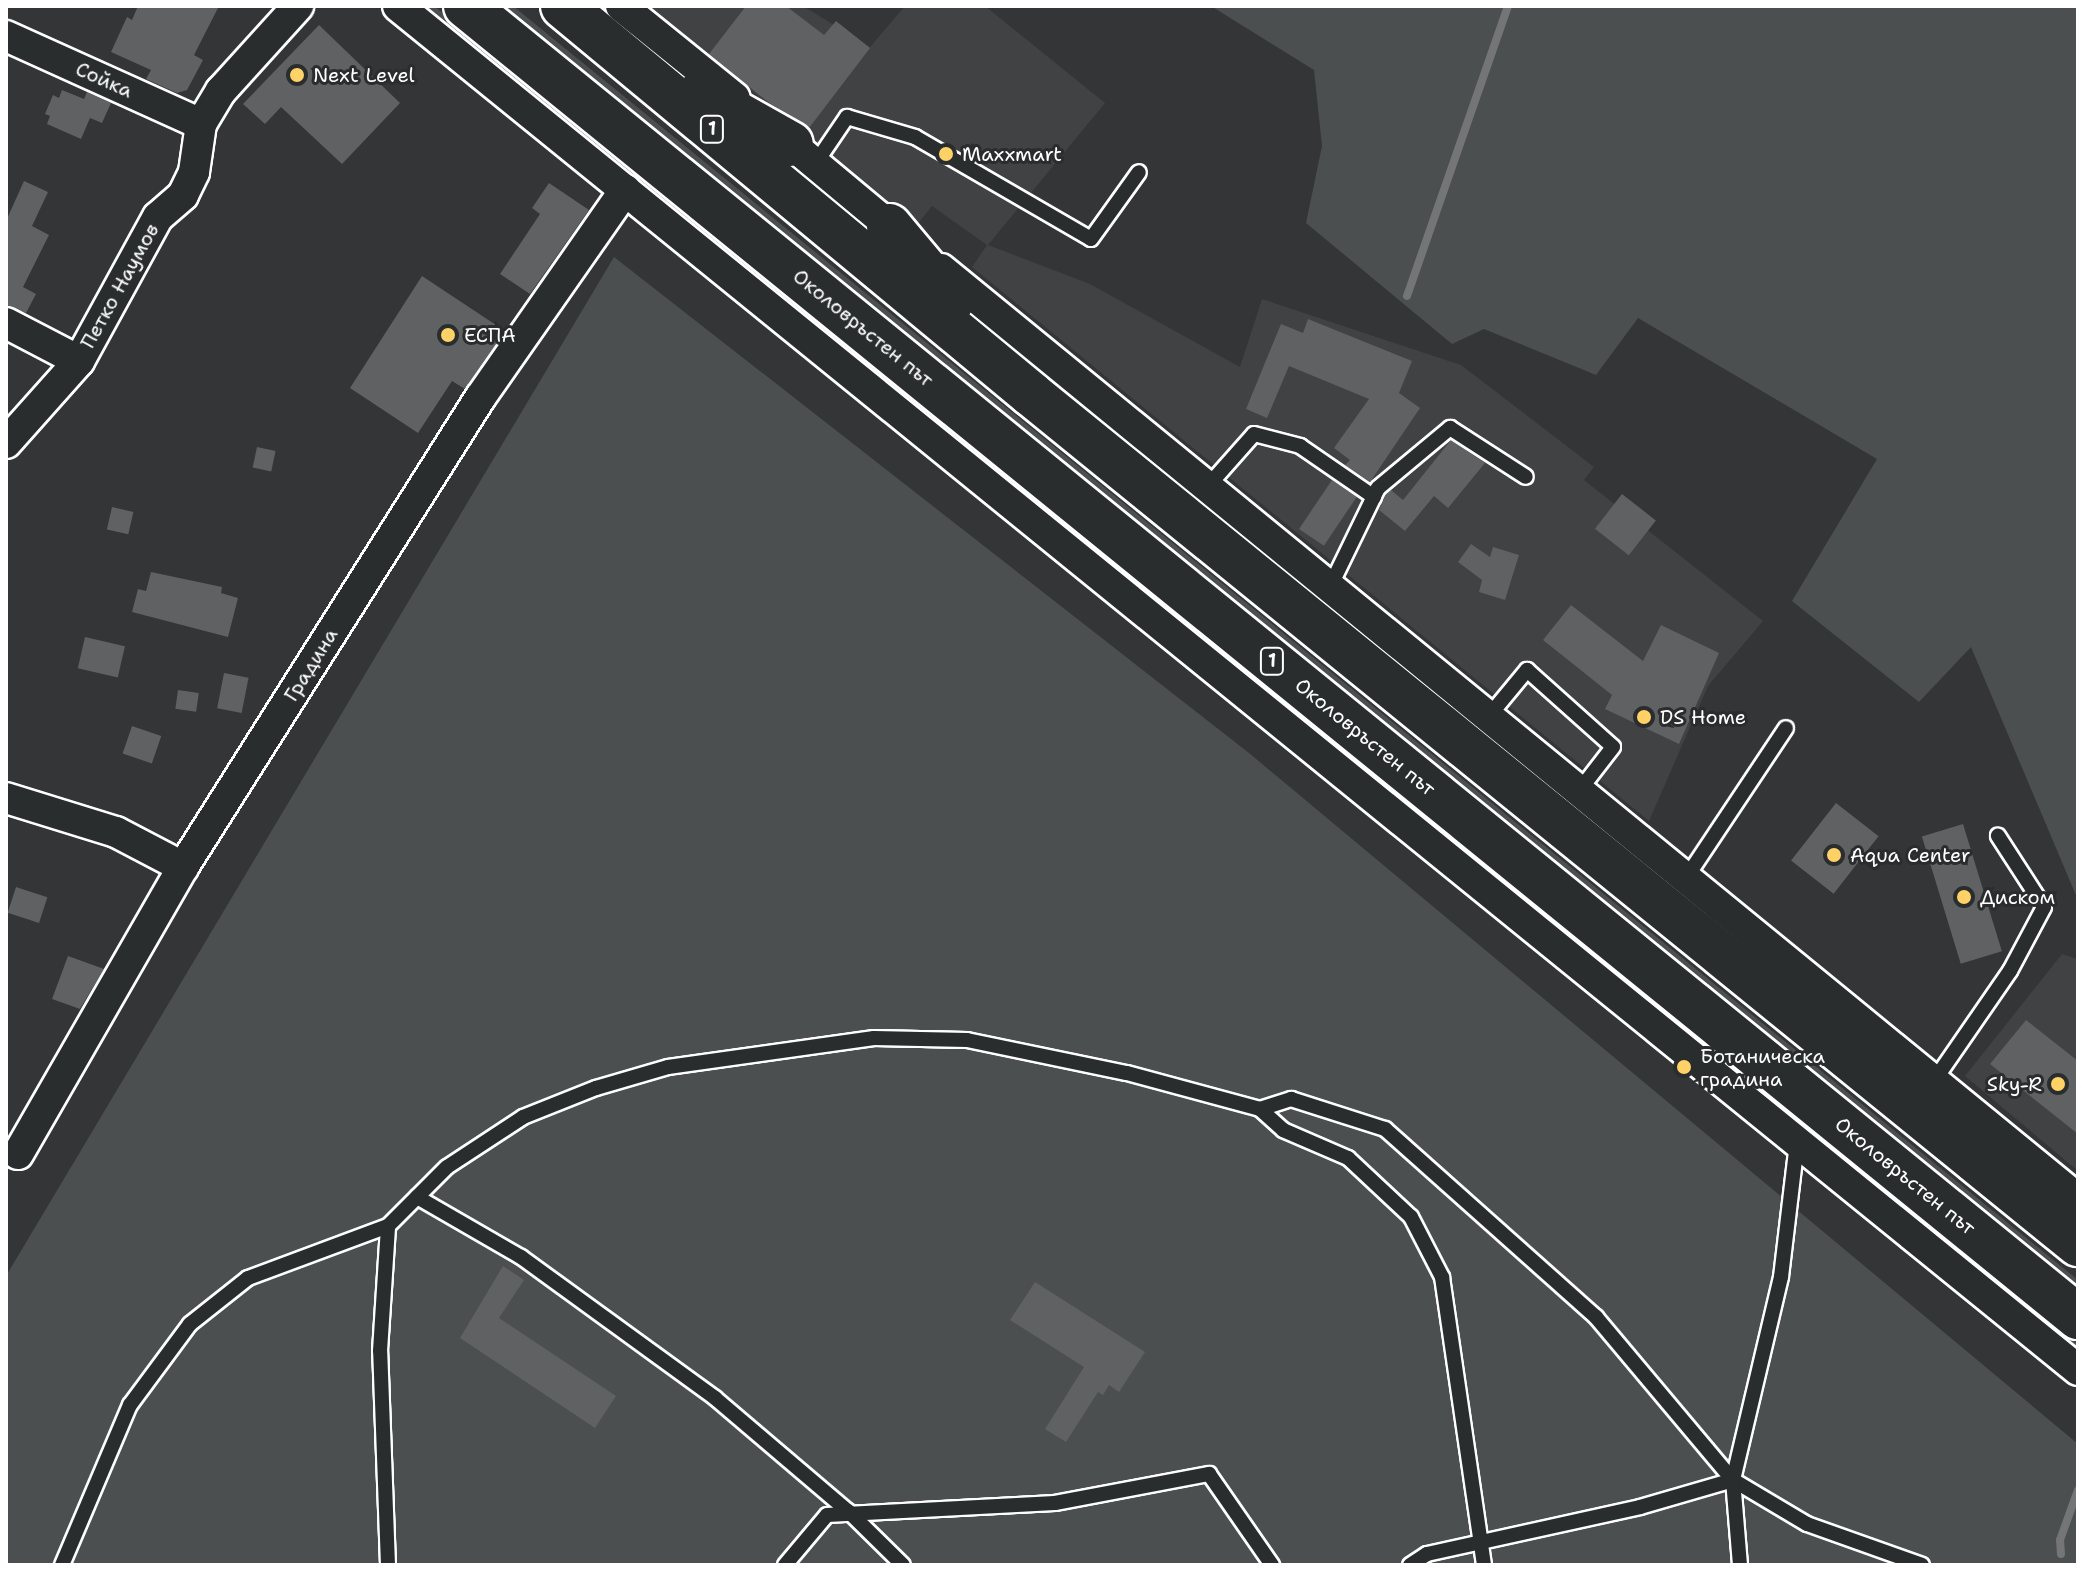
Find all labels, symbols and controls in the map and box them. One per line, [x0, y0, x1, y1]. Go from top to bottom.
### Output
street label: Сойка [72, 57, 136, 103]
place label: Next Level [313, 63, 415, 87]
marker: Next Level [288, 66, 306, 84]
road number: 1 [698, 115, 726, 143]
place label: Maxxmart [962, 142, 1062, 166]
marker: Maxxmart [937, 145, 955, 163]
street label: Петко Наумов [76, 219, 164, 353]
street label: Околовръстен път [788, 264, 938, 392]
place label: ЕСПА [464, 323, 516, 347]
marker: ЕСПА [439, 326, 457, 344]
street label: Градина [279, 624, 343, 706]
road number: 1 [1258, 647, 1286, 675]
street label: Околовръстен път [1290, 673, 1440, 801]
place label: DS Home [1660, 705, 1746, 729]
marker: DS Home [1635, 708, 1653, 726]
place label: Aqua Center [1850, 843, 1970, 867]
marker: Aqua Center [1825, 846, 1843, 864]
place label: Диском [1980, 885, 2055, 909]
marker: Диском [1955, 888, 1973, 906]
place label: Ботаническа градина [1700, 1044, 1825, 1091]
marker: Ботаническа градина [1675, 1058, 1693, 1076]
place label: Sky-R [1987, 1072, 2042, 1096]
marker: Sky-R [2049, 1075, 2067, 1093]
street label: Околовръстен път [1830, 1112, 1980, 1240]

